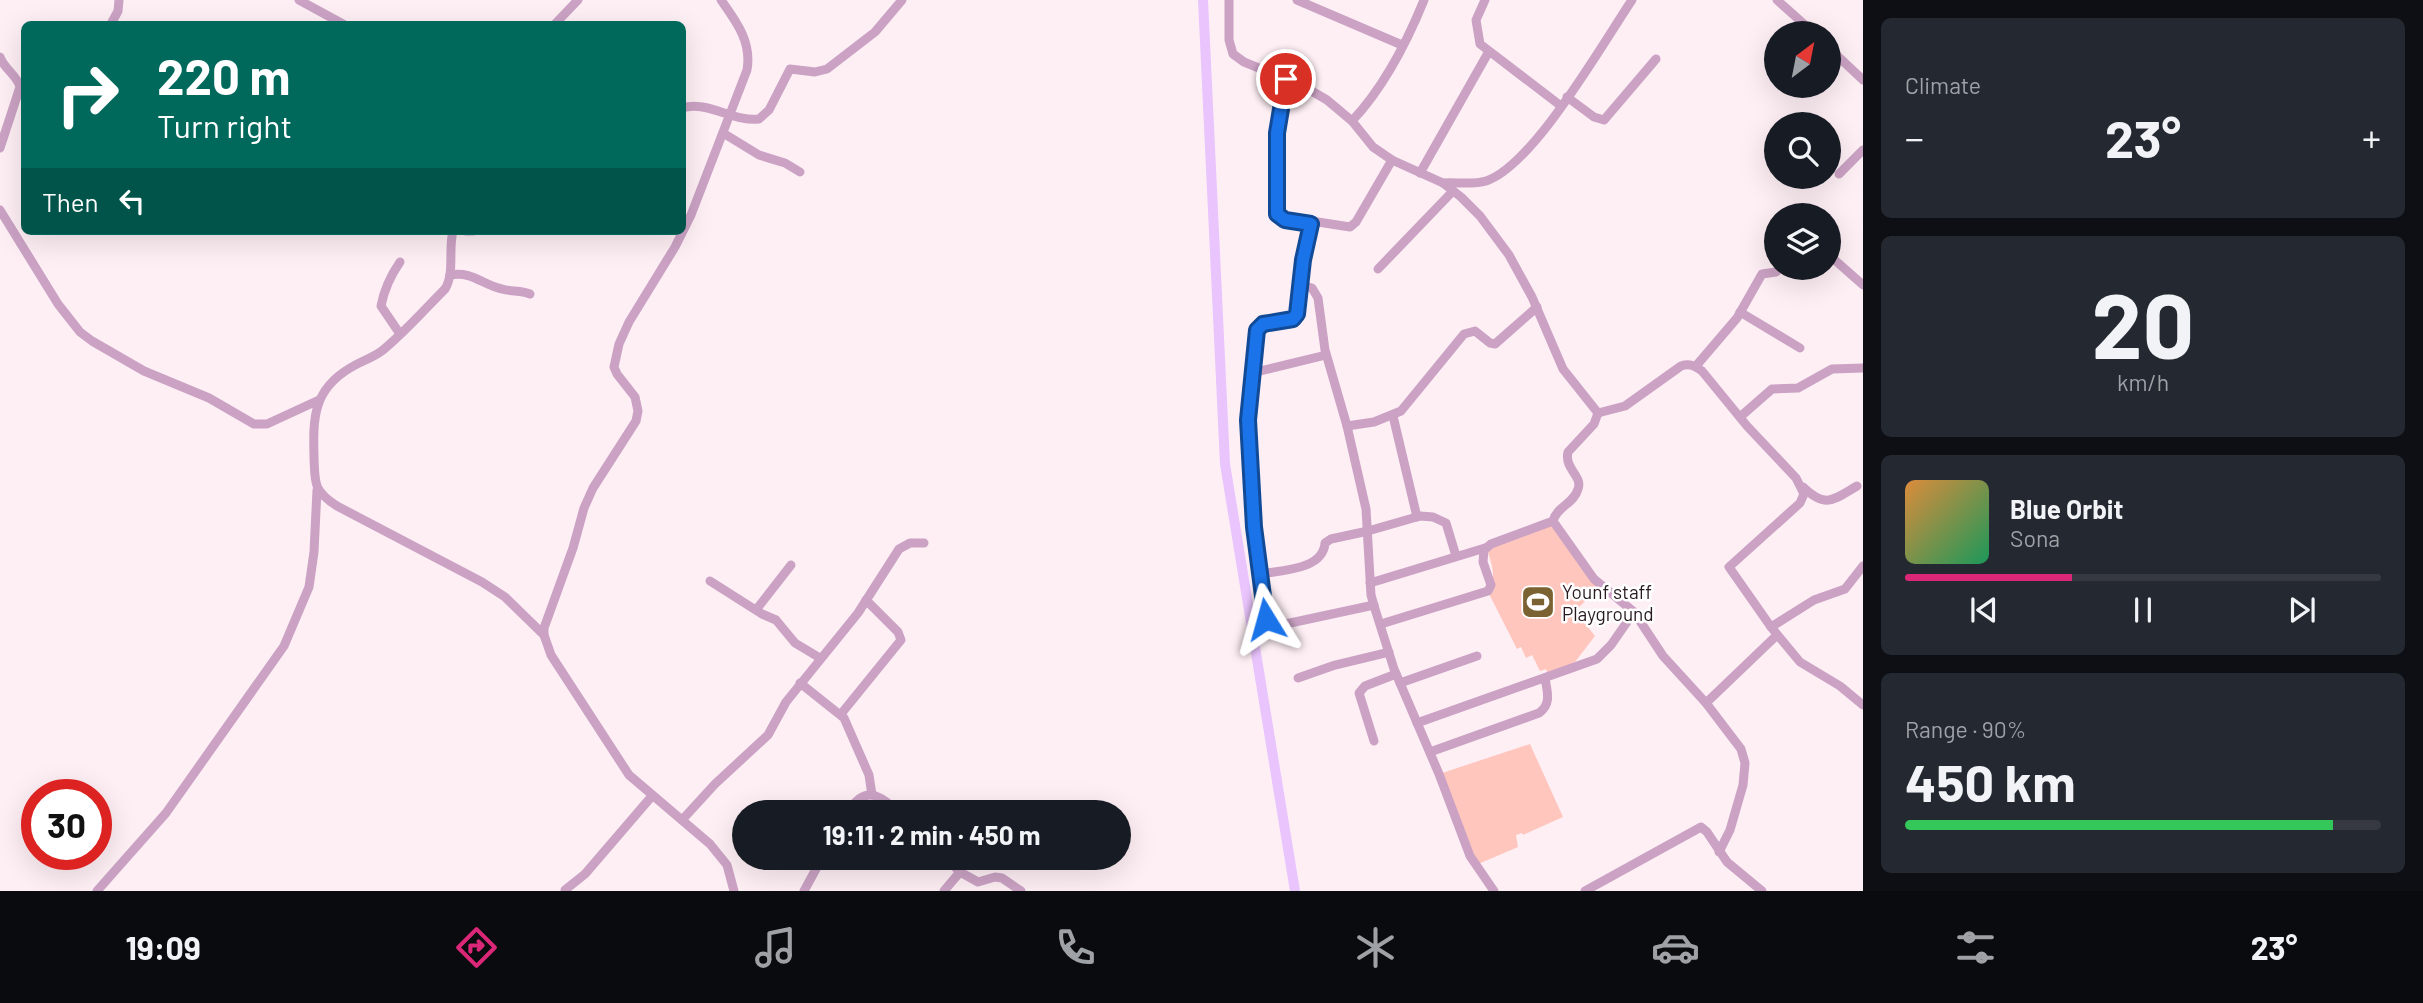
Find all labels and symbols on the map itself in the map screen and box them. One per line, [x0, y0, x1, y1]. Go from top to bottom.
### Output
north arrow [1764, 21, 1841, 98]
pin [1256, 49, 1316, 109]
place label: Younf staff Playground [1562, 580, 1654, 625]
position arrow [1229, 582, 1303, 656]
sports icon: Younf staff Playground [1519, 583, 1557, 621]
speed limit sign: 30 [21, 779, 112, 870]

